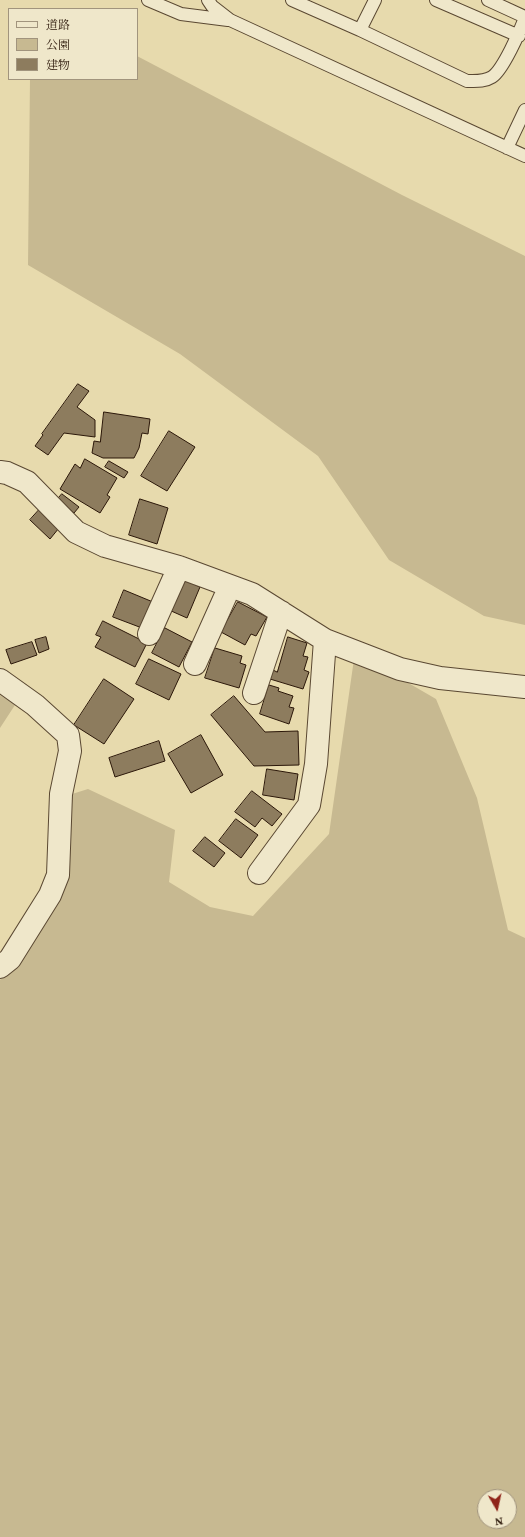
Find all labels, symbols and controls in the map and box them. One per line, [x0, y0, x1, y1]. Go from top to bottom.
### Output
legend [8, 8, 138, 80]
text: 道路 [46, 18, 70, 34]
text: 公園 [46, 38, 70, 54]
text: 建物 [46, 58, 70, 74]
north arrow [477, 1489, 517, 1529]
text: N [494, 1512, 504, 1528]

